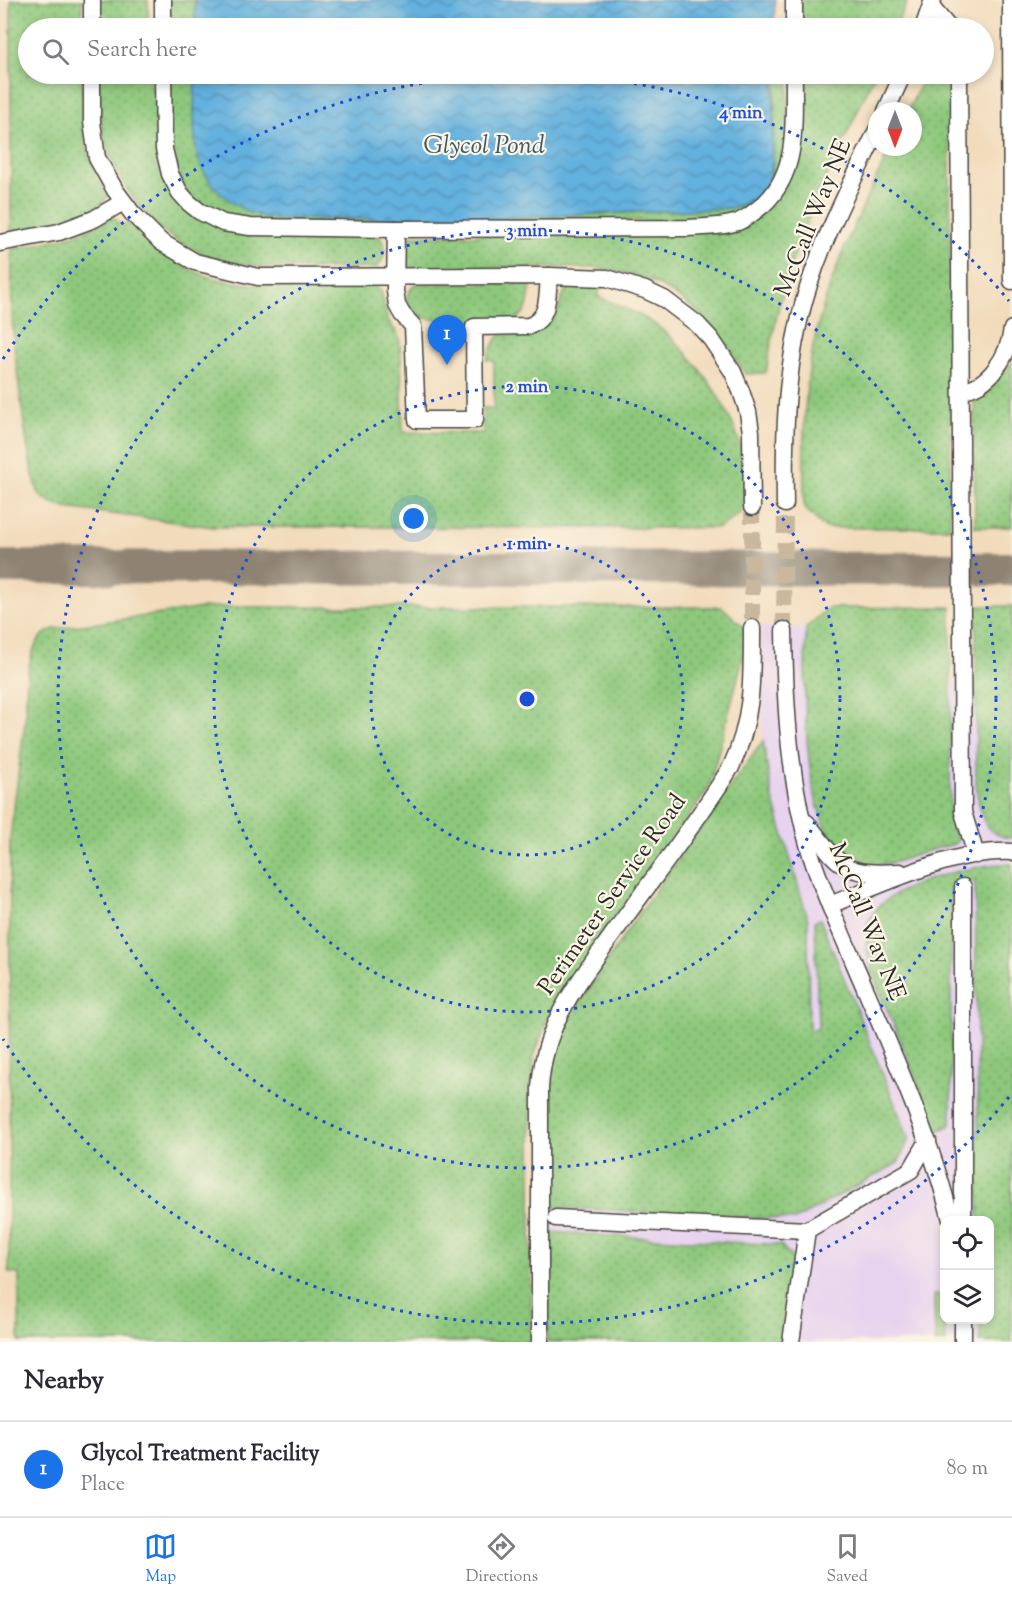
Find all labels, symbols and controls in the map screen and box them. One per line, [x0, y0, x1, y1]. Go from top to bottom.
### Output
search box [18, 18, 994, 84]
icon: search [39, 35, 72, 68]
text: Search here [87, 35, 197, 67]
text: 4 min [718, 101, 763, 127]
north arrow [868, 102, 922, 156]
water label: Glycol Pond [423, 128, 545, 165]
street label: McCall Way NE [767, 133, 861, 302]
text: 3 min [506, 219, 548, 245]
pin: 1 [428, 316, 466, 365]
text: 2 min [506, 375, 549, 401]
your location [399, 504, 428, 533]
text: 1 min [507, 532, 548, 558]
centre of rings [517, 689, 537, 709]
street label: Perimeter Service Road [531, 787, 696, 1002]
street label: McCall Way NE [819, 838, 913, 1007]
map controls [940, 1216, 994, 1324]
button: locate [940, 1216, 994, 1270]
button: layers [940, 1270, 994, 1324]
text: Nearby [24, 1363, 104, 1400]
text: Glycol Treatment Facility [81, 1439, 319, 1471]
text: 1 [40, 1455, 47, 1484]
text: 80 m [947, 1455, 988, 1484]
text: Place [81, 1471, 125, 1500]
tab: Map [144, 1530, 177, 1589]
tab: Directions [466, 1530, 538, 1589]
tab: Saved [827, 1530, 868, 1589]

